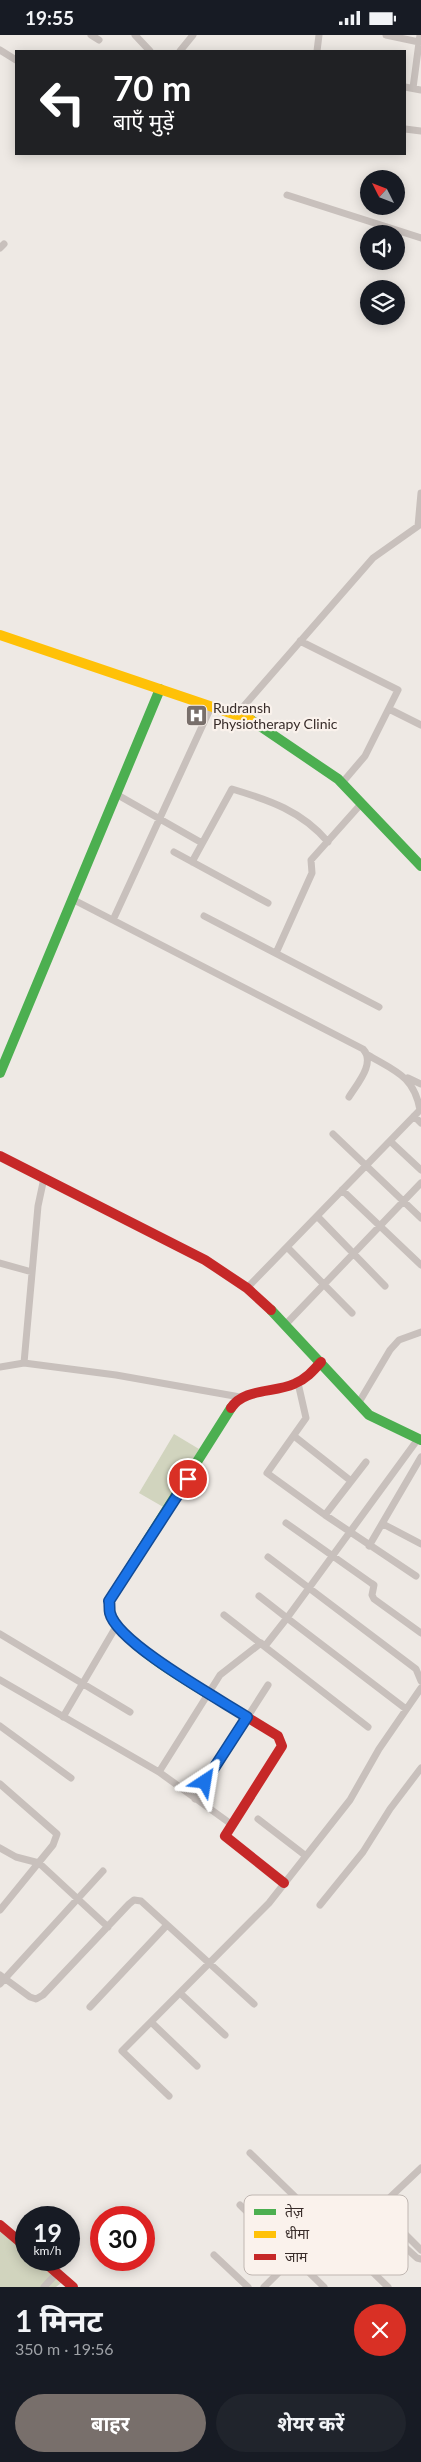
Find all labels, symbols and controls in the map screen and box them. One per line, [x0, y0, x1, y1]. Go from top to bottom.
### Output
text: 19:55 [25, 6, 74, 29]
text: 70 m [113, 66, 191, 108]
icon: left [30, 70, 95, 135]
text: बाएँ मुड़ें [113, 108, 174, 135]
north arrow [360, 170, 405, 215]
map controls [360, 170, 405, 325]
button: sound [360, 225, 405, 270]
button: layers [360, 280, 405, 325]
place label: Rudransh Physiotherapy Clinic [213, 699, 338, 732]
hospital icon: Rudransh Physiotherapy Clinic [185, 704, 209, 728]
pin [167, 1458, 209, 1500]
icon: arrive [174, 1465, 202, 1493]
position arrow [178, 1755, 230, 1807]
legend [244, 2195, 408, 2275]
text: तेज़ [285, 2203, 304, 2220]
speed limit sign: 30 [90, 2206, 155, 2271]
text: 19 [33, 2217, 62, 2247]
text: धीमा [285, 2225, 310, 2242]
text: km/h [33, 2243, 62, 2258]
text: जाम [285, 2248, 308, 2265]
text: 1 मिनट [15, 2302, 103, 2338]
button: close [354, 2304, 406, 2356]
text: 350 m · 19:56 [15, 2339, 114, 2358]
button: बाहर [15, 2394, 206, 2452]
button: शेयर करें [216, 2394, 406, 2452]

